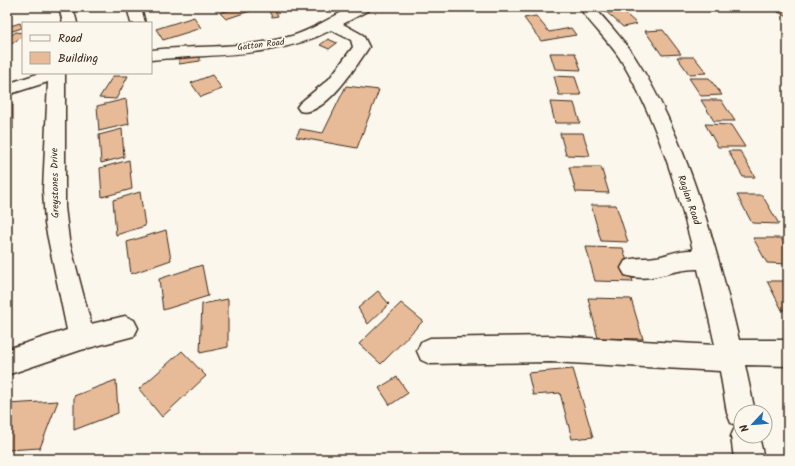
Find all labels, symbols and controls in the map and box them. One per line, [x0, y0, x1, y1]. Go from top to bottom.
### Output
legend [22, 22, 152, 74]
text: Road [58, 29, 83, 48]
street label: Gatton Road [237, 35, 286, 55]
text: Building [58, 49, 98, 68]
street label: Greystones Drive [46, 147, 64, 218]
street label: Raglan Road [673, 173, 705, 228]
north arrow [733, 404, 773, 444]
text: N [735, 421, 755, 435]

